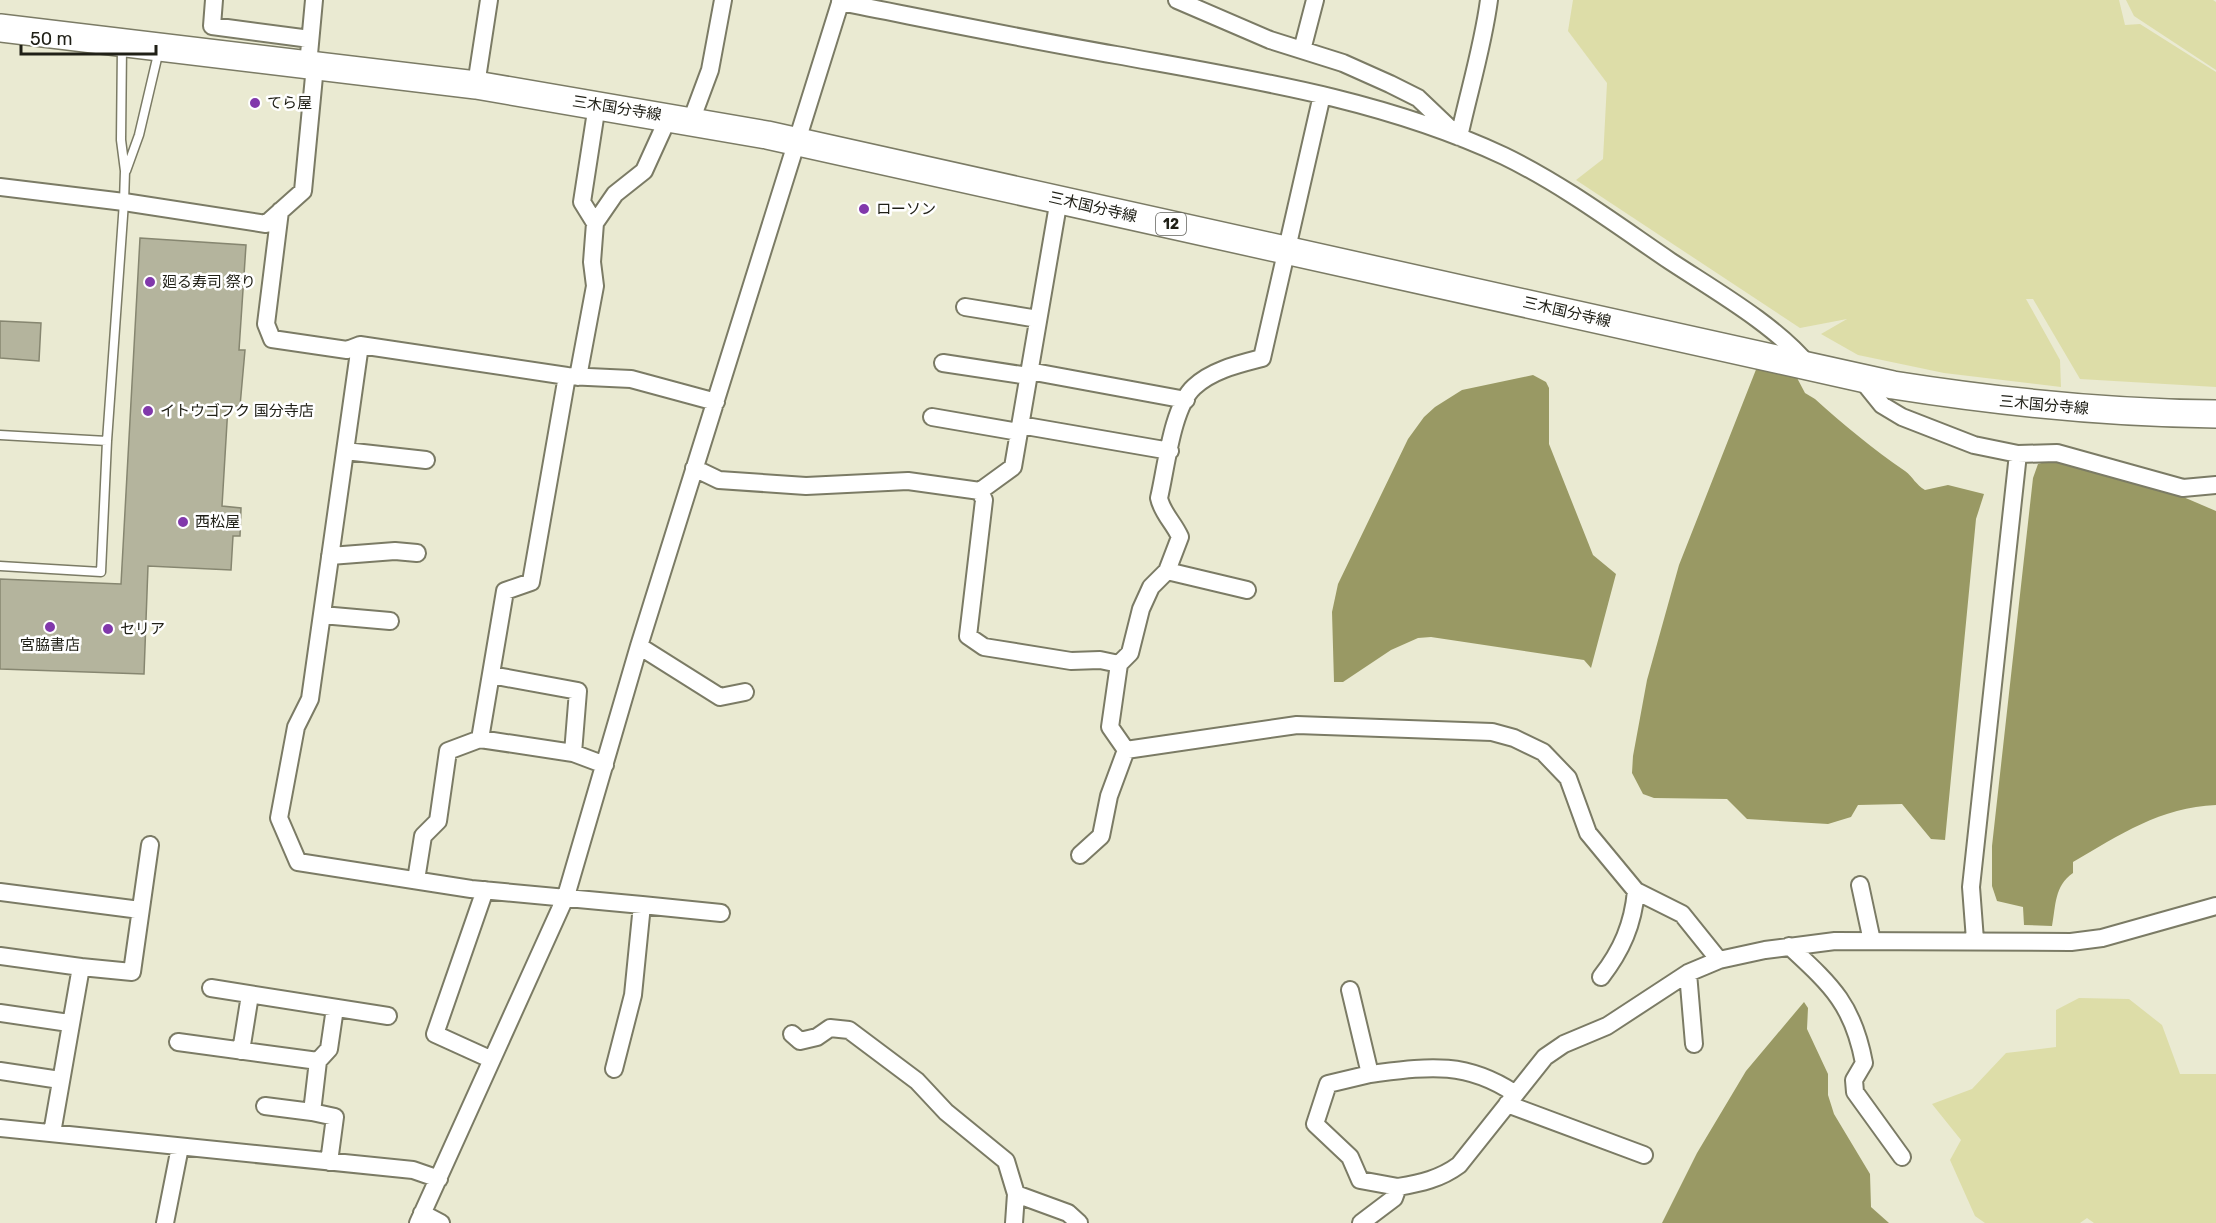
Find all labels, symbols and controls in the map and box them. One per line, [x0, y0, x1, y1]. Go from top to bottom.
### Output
scale bar [21, 18, 156, 56]
text: 50 m [30, 28, 73, 50]
street label: 三木国分寺線 [571, 92, 663, 124]
place label: てら屋 [267, 94, 312, 112]
marker: てら屋 [248, 96, 262, 110]
street label: 三木国分寺線 [1047, 188, 1139, 226]
place label: ローソン [876, 200, 936, 218]
marker: ローソン [857, 202, 871, 216]
road number: 12 [1156, 213, 1186, 235]
place label: 廻る寿司 祭り [162, 273, 256, 291]
marker: 廻る寿司 祭り [143, 275, 157, 289]
street label: 三木国分寺線 [1521, 293, 1613, 331]
street label: 三木国分寺線 [1998, 392, 2090, 418]
place label: イトウゴフク 国分寺店 [160, 402, 314, 420]
marker: イトウゴフク 国分寺店 [141, 404, 155, 418]
place label: 西松屋 [195, 513, 240, 531]
marker: 西松屋 [176, 515, 190, 529]
marker: 宮脇書店 [43, 620, 57, 634]
place label: セリア [120, 620, 165, 638]
marker: セリア [101, 622, 115, 636]
place label: 宮脇書店 [20, 636, 80, 654]

